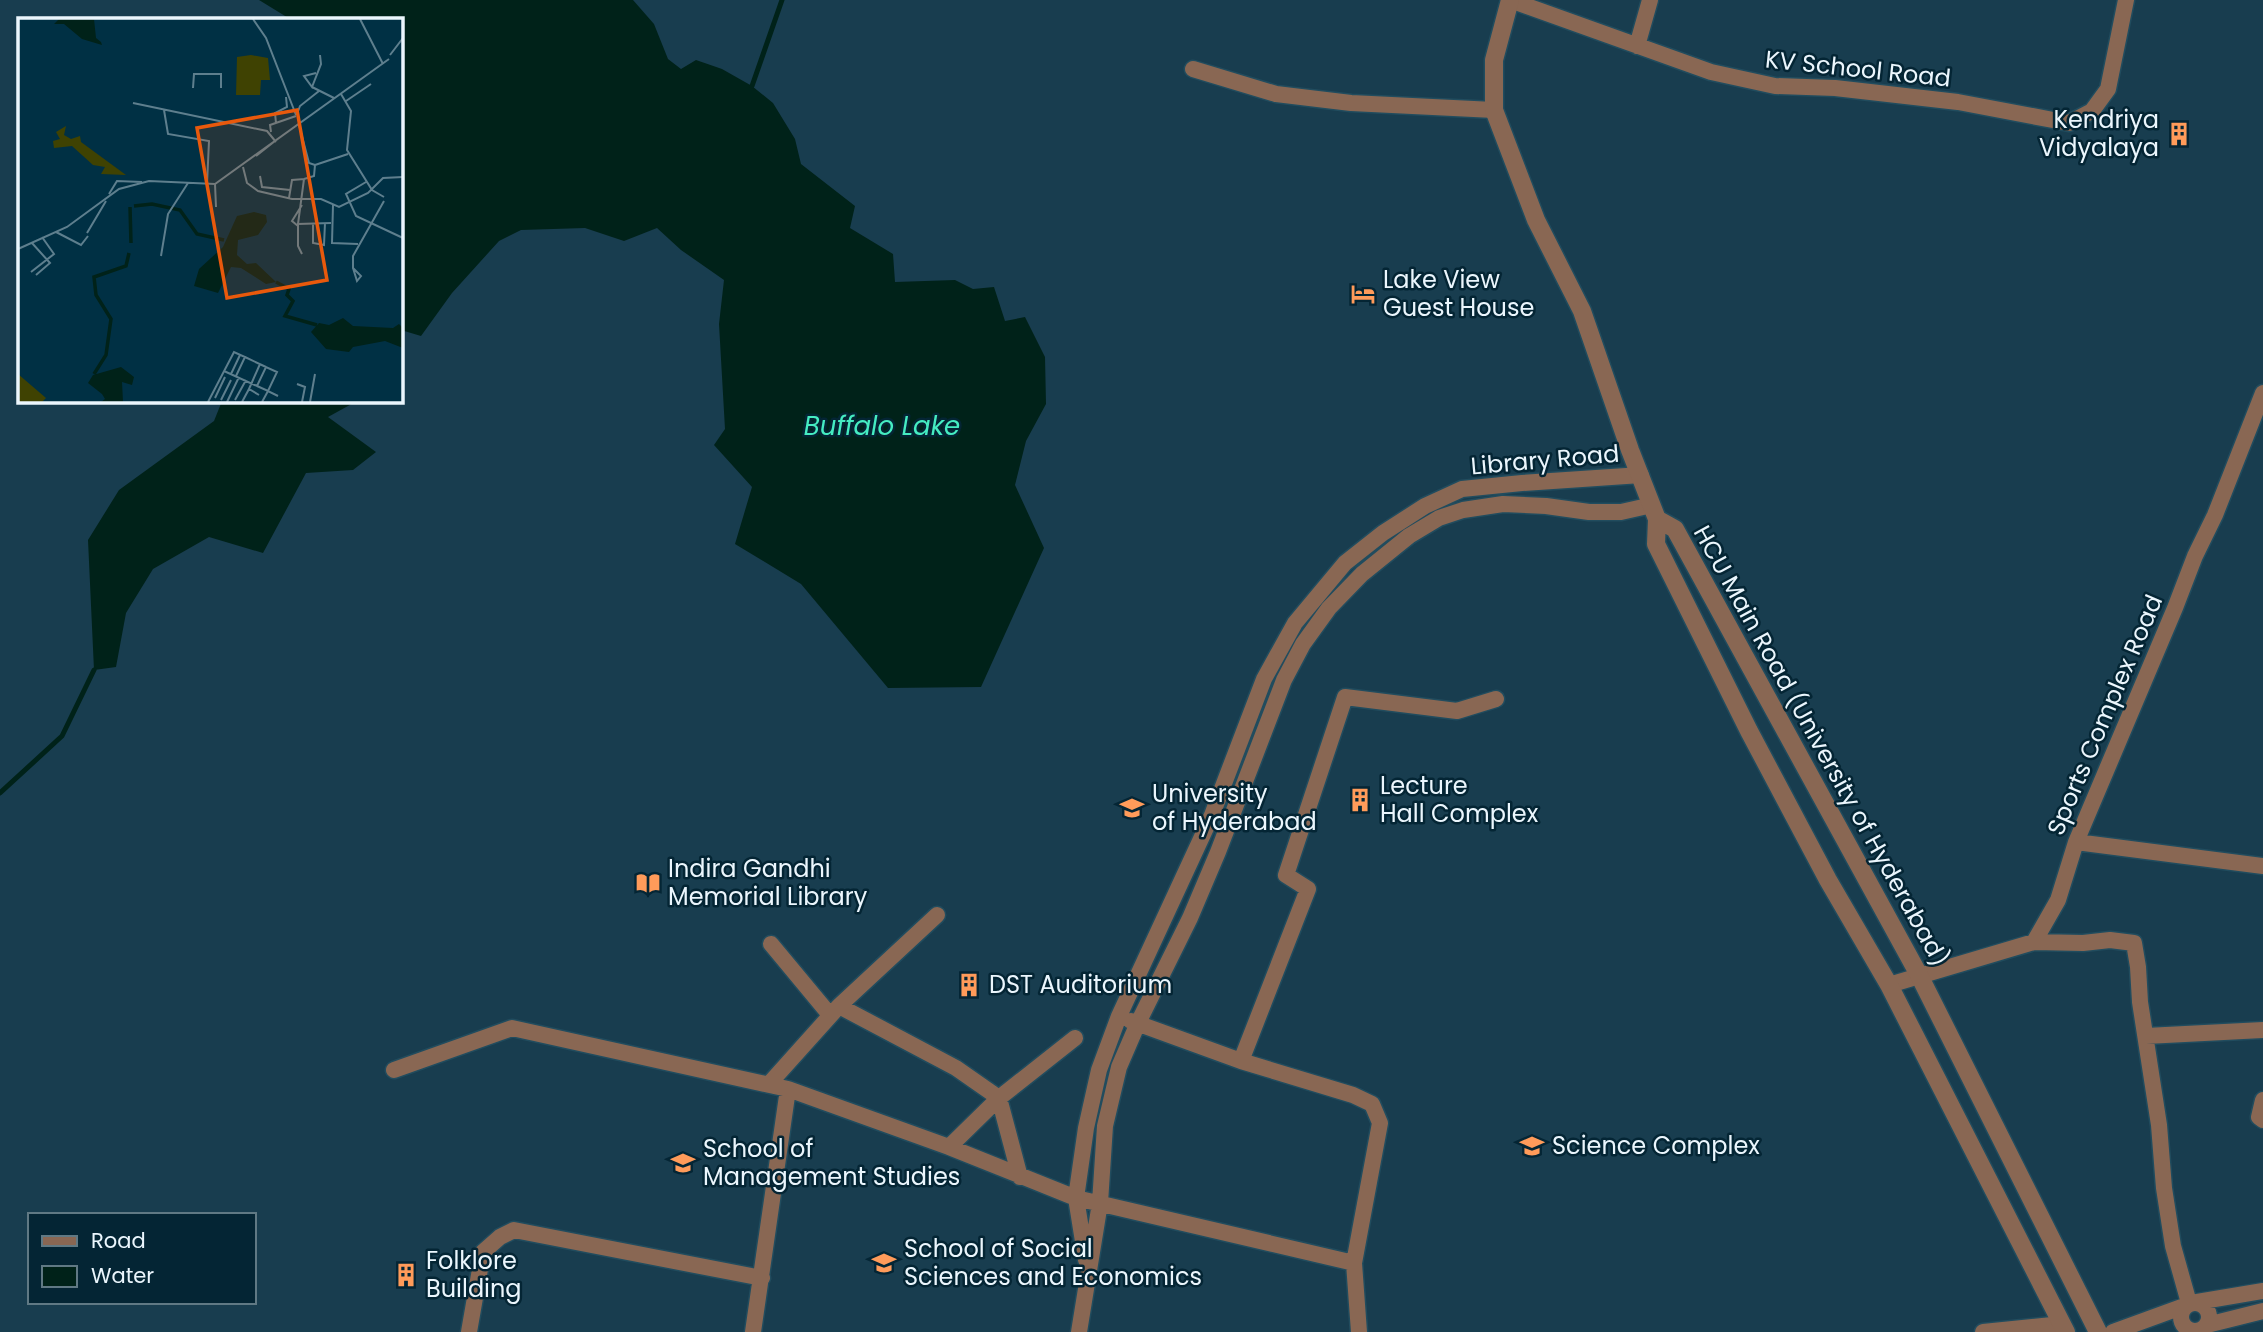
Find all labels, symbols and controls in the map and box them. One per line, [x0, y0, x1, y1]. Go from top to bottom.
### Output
inset map [18, 18, 402, 402]
street label: KV School Road [1764, 42, 1953, 95]
place label: Kendriya Vidyalaya [2039, 103, 2159, 164]
building icon: Kendriya Vidyalaya [2165, 120, 2193, 148]
place label: Lake View Guest House [1383, 263, 1534, 324]
hotel icon: Lake View Guest House [1349, 280, 1377, 308]
water label: Buffalo Lake [804, 408, 960, 444]
street label: Library Road [1469, 437, 1621, 482]
street label: HCU Main Road (University of Hyderabad) [1686, 519, 1957, 972]
street label: Sports Complex Road [2039, 590, 2170, 840]
place label: Lecture Hall Complex [1380, 769, 1539, 830]
place label: University of Hyderabad [1152, 777, 1317, 838]
building icon: Lecture Hall Complex [1346, 786, 1374, 814]
school or university icon: University of Hyderabad [1118, 794, 1146, 822]
place label: Indira Gandhi Memorial Library [668, 852, 868, 913]
library icon: Indira Gandhi Memorial Library [634, 869, 662, 897]
place label: DST Auditorium [989, 968, 1172, 1001]
building icon: DST Auditorium [955, 971, 983, 999]
place label: Science Complex [1552, 1129, 1760, 1162]
place label: School of Management Studies [703, 1132, 960, 1193]
school or university icon: Science Complex [1518, 1132, 1546, 1160]
school or university icon: School of Management Studies [669, 1149, 697, 1177]
legend [28, 1213, 256, 1304]
text: Road [91, 1226, 146, 1255]
place label: School of Social Sciences and Economics [904, 1232, 1202, 1293]
place label: Folklore Building [426, 1244, 522, 1305]
school or university icon: School of Social Sciences and Economics [870, 1249, 898, 1277]
text: Water [91, 1261, 154, 1290]
building icon: Folklore Building [392, 1261, 420, 1289]

